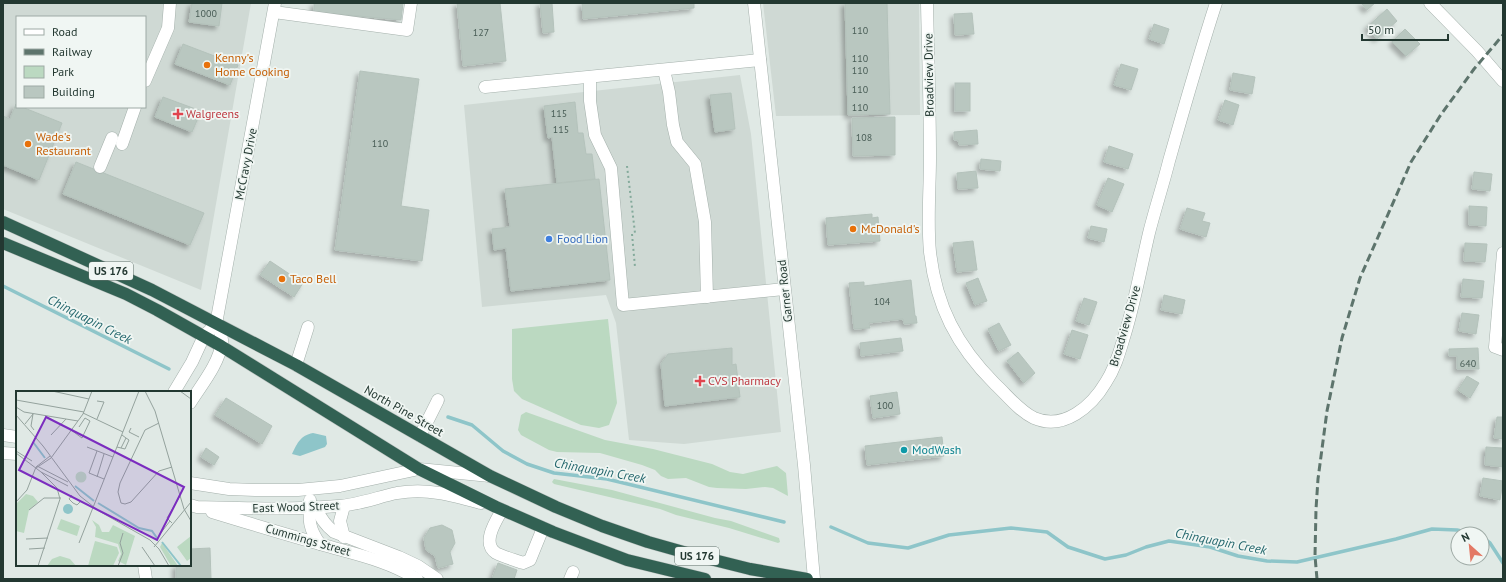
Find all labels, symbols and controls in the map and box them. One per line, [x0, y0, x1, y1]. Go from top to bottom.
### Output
house number: 1000 [195, 7, 217, 20]
legend [16, 16, 146, 108]
scale bar [1362, 16, 1448, 42]
text: 50 m [1368, 22, 1394, 37]
text: Road [52, 24, 77, 39]
house number: 110 [852, 24, 869, 37]
house number: 127 [473, 26, 489, 39]
street label: Broadview Drive [920, 33, 937, 117]
text: Railway [52, 44, 92, 59]
place label: Kenny's Home Cooking [215, 50, 290, 79]
house number: 110 [852, 52, 869, 65]
marker: Kenny's Home Cooking [202, 60, 212, 70]
text: Park [52, 64, 74, 79]
house number: 110 [852, 64, 869, 77]
house number: 110 [852, 83, 869, 96]
text: Building [52, 84, 95, 99]
house number: 110 [852, 101, 869, 114]
place label: Walgreens [186, 106, 239, 121]
house number: 115 [551, 107, 567, 120]
marker: Walgreens [173, 109, 183, 119]
house number: 115 [553, 123, 569, 136]
street label: McCravy Drive [231, 127, 260, 201]
place label: Wade's Restaurant [36, 129, 91, 158]
house number: 108 [856, 131, 872, 144]
house number: 110 [372, 137, 389, 150]
marker: Wade's Restaurant [23, 139, 33, 149]
place label: McDonald's [861, 221, 920, 236]
marker: McDonald's [848, 224, 858, 234]
place label: Food Lion [557, 231, 608, 246]
marker: Food Lion [544, 234, 554, 244]
street label: Garner Road [774, 259, 795, 323]
road number: US 176 [89, 262, 133, 280]
place label: Taco Bell [290, 271, 337, 286]
marker: Taco Bell [277, 274, 287, 284]
street label: Broadview Drive [1106, 284, 1143, 368]
water label: Chinquapin Creek [45, 291, 136, 349]
house number: 104 [874, 295, 891, 308]
house number: 640 [1460, 357, 1477, 370]
place label: CVS Pharmacy [708, 373, 781, 388]
marker: CVS Pharmacy [695, 376, 705, 386]
street label: North Pine Street [362, 382, 447, 439]
inset map [16, 391, 191, 566]
house number: 100 [877, 399, 894, 412]
place label: ModWash [912, 442, 961, 457]
marker: ModWash [899, 445, 909, 455]
water label: Chinquapin Creek [553, 454, 648, 487]
street label: East Wood Street [252, 497, 340, 516]
street label: Cummings Street [264, 520, 352, 559]
water label: Chinquapin Creek [1174, 524, 1269, 559]
north arrow [1450, 526, 1490, 566]
text: N [1459, 529, 1472, 545]
road number: US 176 [675, 547, 719, 565]

